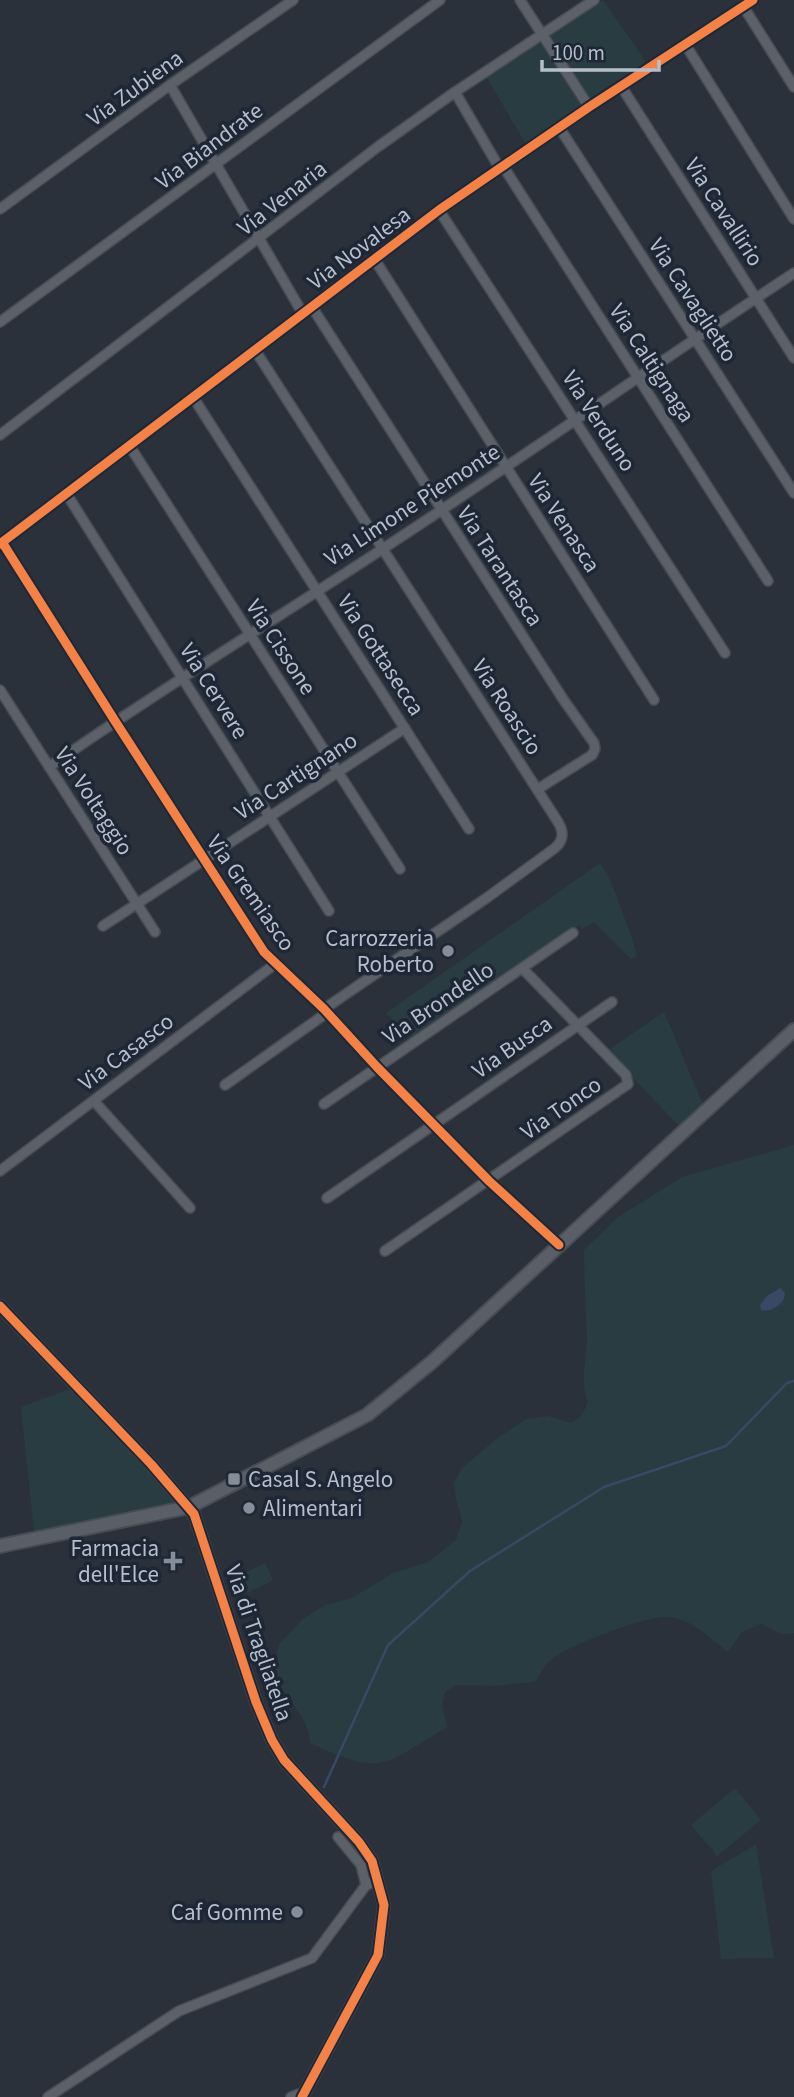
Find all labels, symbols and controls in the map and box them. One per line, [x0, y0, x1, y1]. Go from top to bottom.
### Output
scale bar [542, 28, 659, 72]
text: 100 m [552, 38, 605, 68]
street label: Via Zubiena [80, 42, 190, 134]
street label: Via Biandrate [148, 94, 270, 198]
street label: Via Cavallirio [676, 151, 772, 273]
street label: Via Venaria [230, 152, 334, 244]
street label: Via Novalesa [301, 198, 417, 298]
street label: Via Cavaglietto [641, 232, 745, 368]
street label: Via Caltignaga [601, 297, 703, 429]
street label: Via Verduno [554, 364, 644, 478]
street label: Via Limone Piemonte [318, 436, 506, 574]
street label: Via Venasca [520, 467, 608, 579]
street label: Via Tarantasca [449, 499, 551, 633]
street label: Via Gottasecca [329, 588, 433, 722]
street label: Via Cissone [238, 593, 324, 701]
street label: Via Cervere [171, 636, 257, 746]
street label: Via Roascio [464, 652, 550, 762]
street label: Via Cartignano [228, 724, 364, 828]
street label: Via Voltaggio [46, 740, 142, 862]
street label: Via Gremiasco [199, 828, 303, 958]
place label: Carrozzeria Roberto [325, 922, 434, 981]
marker: Carrozzeria Roberto [440, 943, 456, 959]
street label: Via Brondello [376, 953, 500, 1053]
street label: Via Casasco [71, 1005, 181, 1099]
street label: Via Busca [465, 1007, 559, 1087]
street label: Via Tonco [514, 1068, 608, 1148]
place label: Casal S. Angelo [248, 1463, 393, 1496]
marker: Casal S. Angelo [226, 1471, 242, 1487]
place label: Alimentari [263, 1492, 363, 1525]
marker: Alimentari [241, 1500, 257, 1516]
place label: Farmacia dell'Elce [70, 1532, 159, 1591]
marker: Farmacia dell'Elce [165, 1553, 181, 1569]
street label: Via di Tragliatella [217, 1560, 301, 1726]
place label: Caf Gomme [171, 1896, 283, 1929]
marker: Caf Gomme [289, 1904, 305, 1920]

